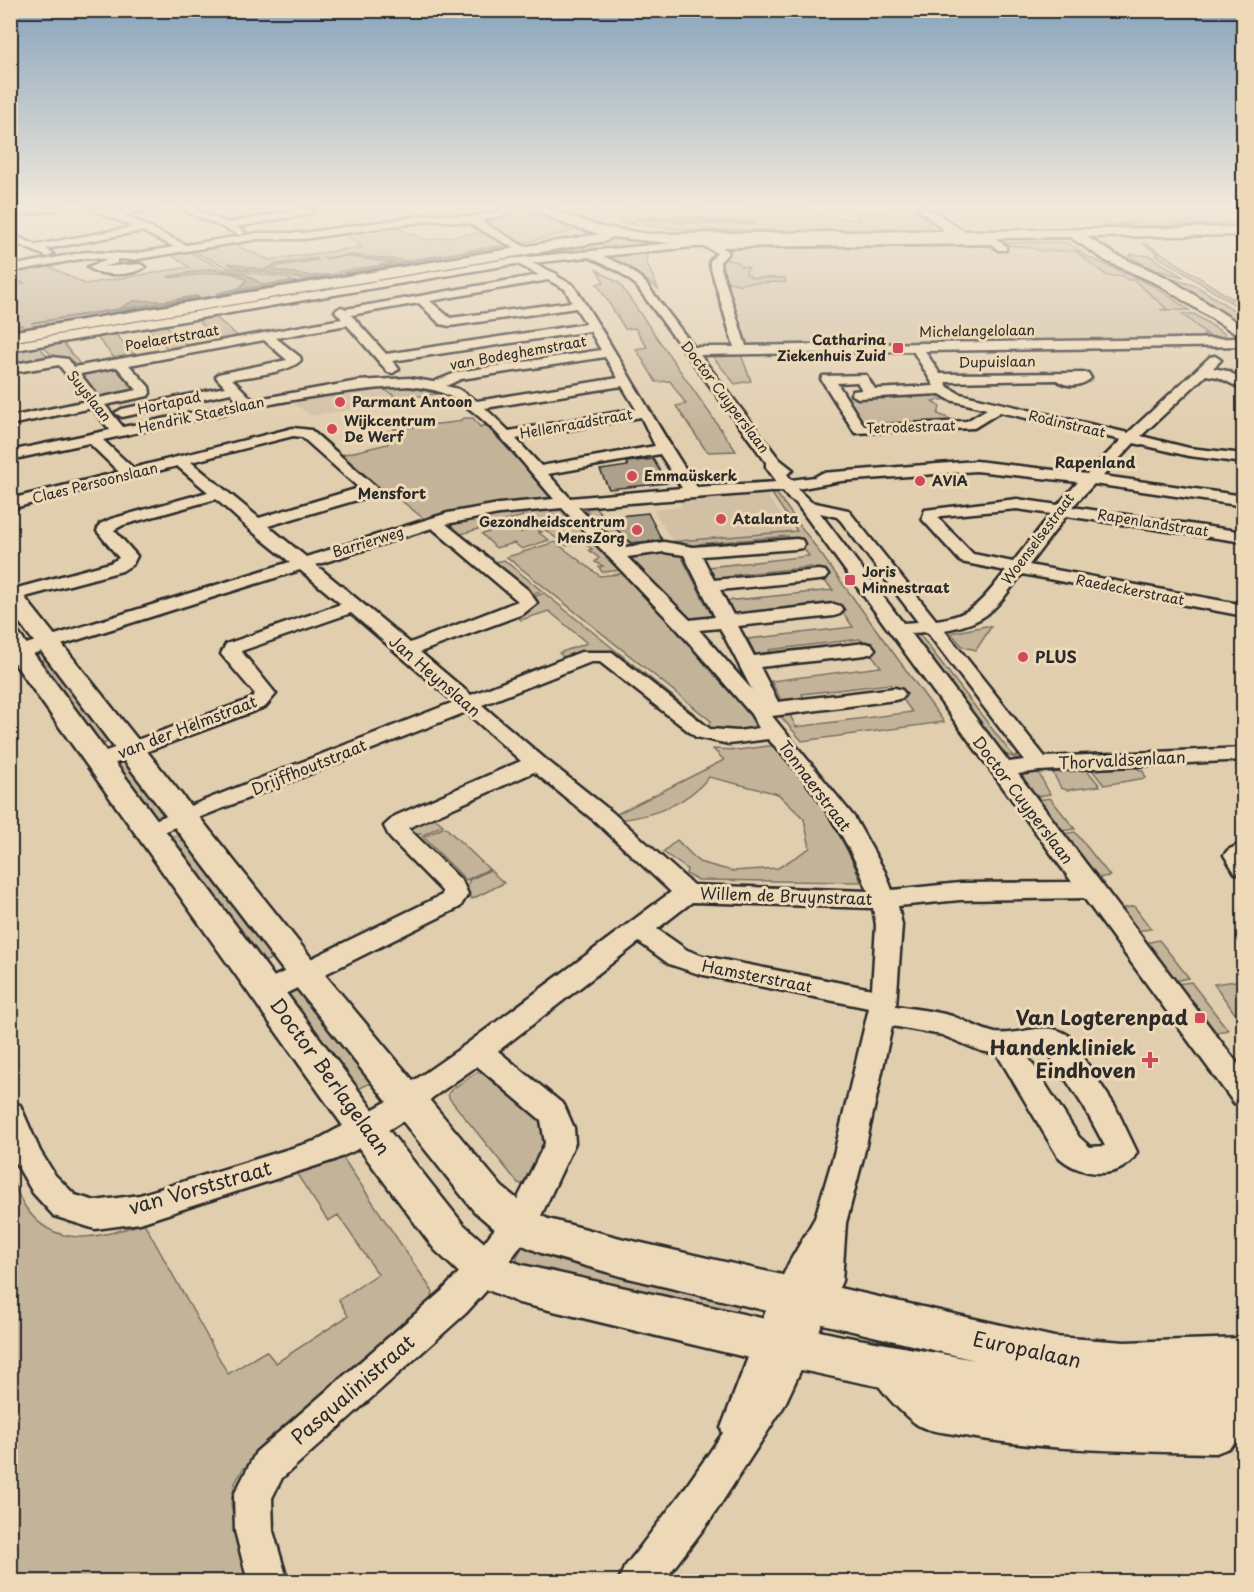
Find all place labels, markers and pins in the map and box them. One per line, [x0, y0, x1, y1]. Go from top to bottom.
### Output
place label: Catharina Ziekenhuis Zuid [777, 329, 886, 366]
marker: Catharina Ziekenhuis Zuid [891, 341, 905, 355]
place label: Parmant Antoon [352, 391, 472, 412]
marker: Parmant Antoon [333, 395, 347, 409]
place label: Wijkcentrum De Werf [344, 410, 436, 447]
marker: Wijkcentrum De Werf [325, 422, 339, 436]
place label: Emmaüskerk [644, 465, 738, 486]
marker: Emmaüskerk [625, 469, 639, 483]
place label: AVIA [932, 470, 968, 491]
marker: AVIA [913, 474, 927, 488]
place label: Atalanta [733, 508, 800, 529]
place label: Gezondheidscentrum MensZorg [479, 511, 625, 548]
marker: Atalanta [714, 512, 728, 526]
marker: Gezondheidscentrum MensZorg [630, 523, 644, 537]
place label: Joris Minnestraat [862, 561, 950, 598]
marker: Joris Minnestraat [843, 573, 857, 587]
place label: PLUS [1035, 644, 1077, 668]
marker: PLUS [1016, 650, 1030, 664]
place label: Van Logterenpad [1016, 1002, 1189, 1032]
marker: Van Logterenpad [1193, 1011, 1207, 1025]
place label: Handenkliniek Eindhoven [990, 1032, 1137, 1085]
marker: Handenkliniek Eindhoven [1141, 1051, 1159, 1069]

